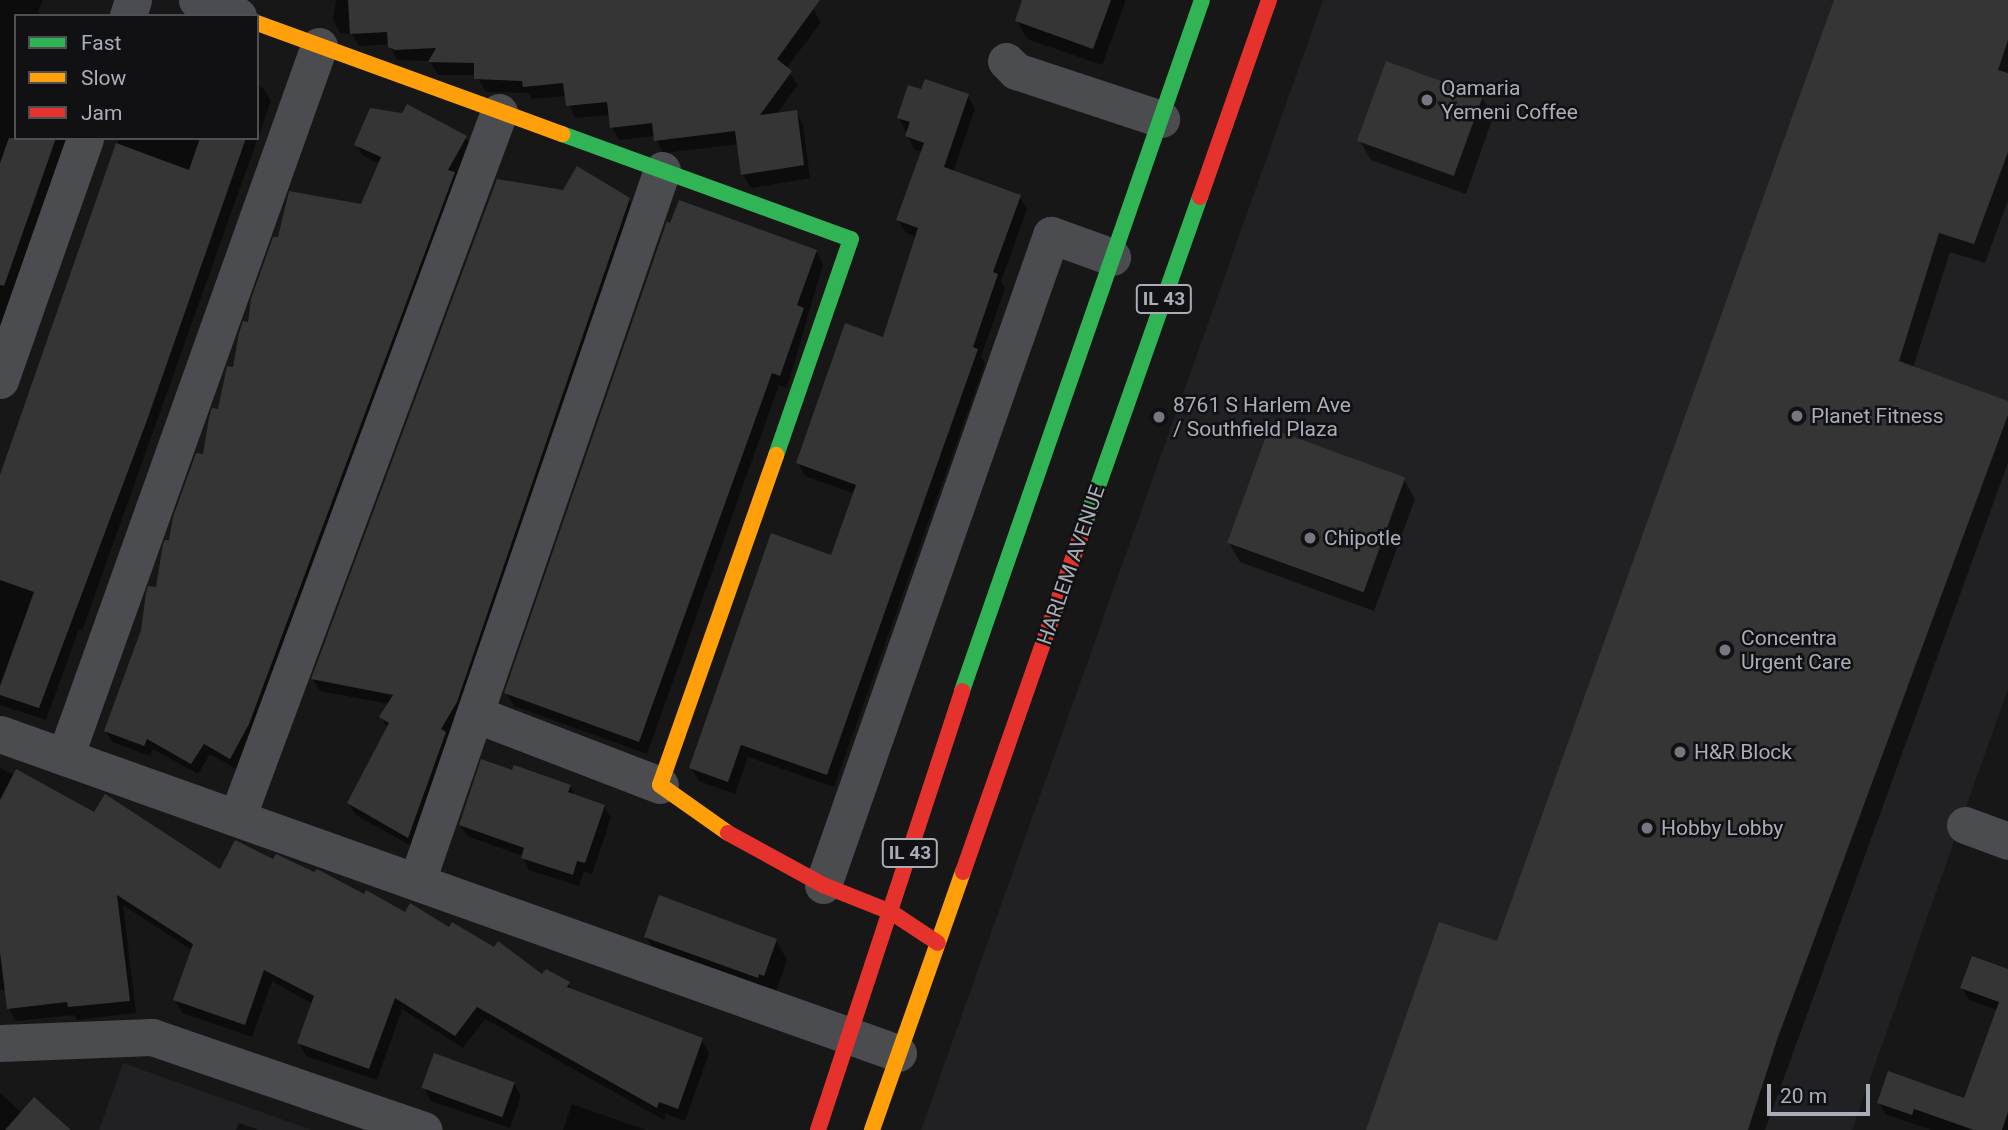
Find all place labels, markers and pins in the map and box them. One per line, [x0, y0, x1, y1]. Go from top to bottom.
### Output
place label: Qamaria Yemeni Coffee [1441, 75, 1578, 125]
marker: Qamaria Yemeni Coffee [1419, 92, 1435, 108]
place label: 8761 S Harlem Ave / Southfield Plaza [1173, 392, 1351, 442]
place label: Planet Fitness [1811, 403, 1944, 429]
marker: Planet Fitness [1789, 408, 1805, 424]
marker: 8761 S Harlem Ave / Southfield Plaza [1151, 409, 1167, 425]
place label: Chipotle [1324, 525, 1401, 551]
marker: Chipotle [1302, 530, 1318, 546]
place label: Concentra Urgent Care [1741, 625, 1851, 675]
marker: Concentra Urgent Care [1715, 640, 1735, 660]
place label: H&R Block [1694, 739, 1792, 765]
marker: H&R Block [1672, 744, 1688, 760]
place label: Hobby Lobby [1661, 815, 1783, 841]
marker: Hobby Lobby [1639, 820, 1655, 836]

